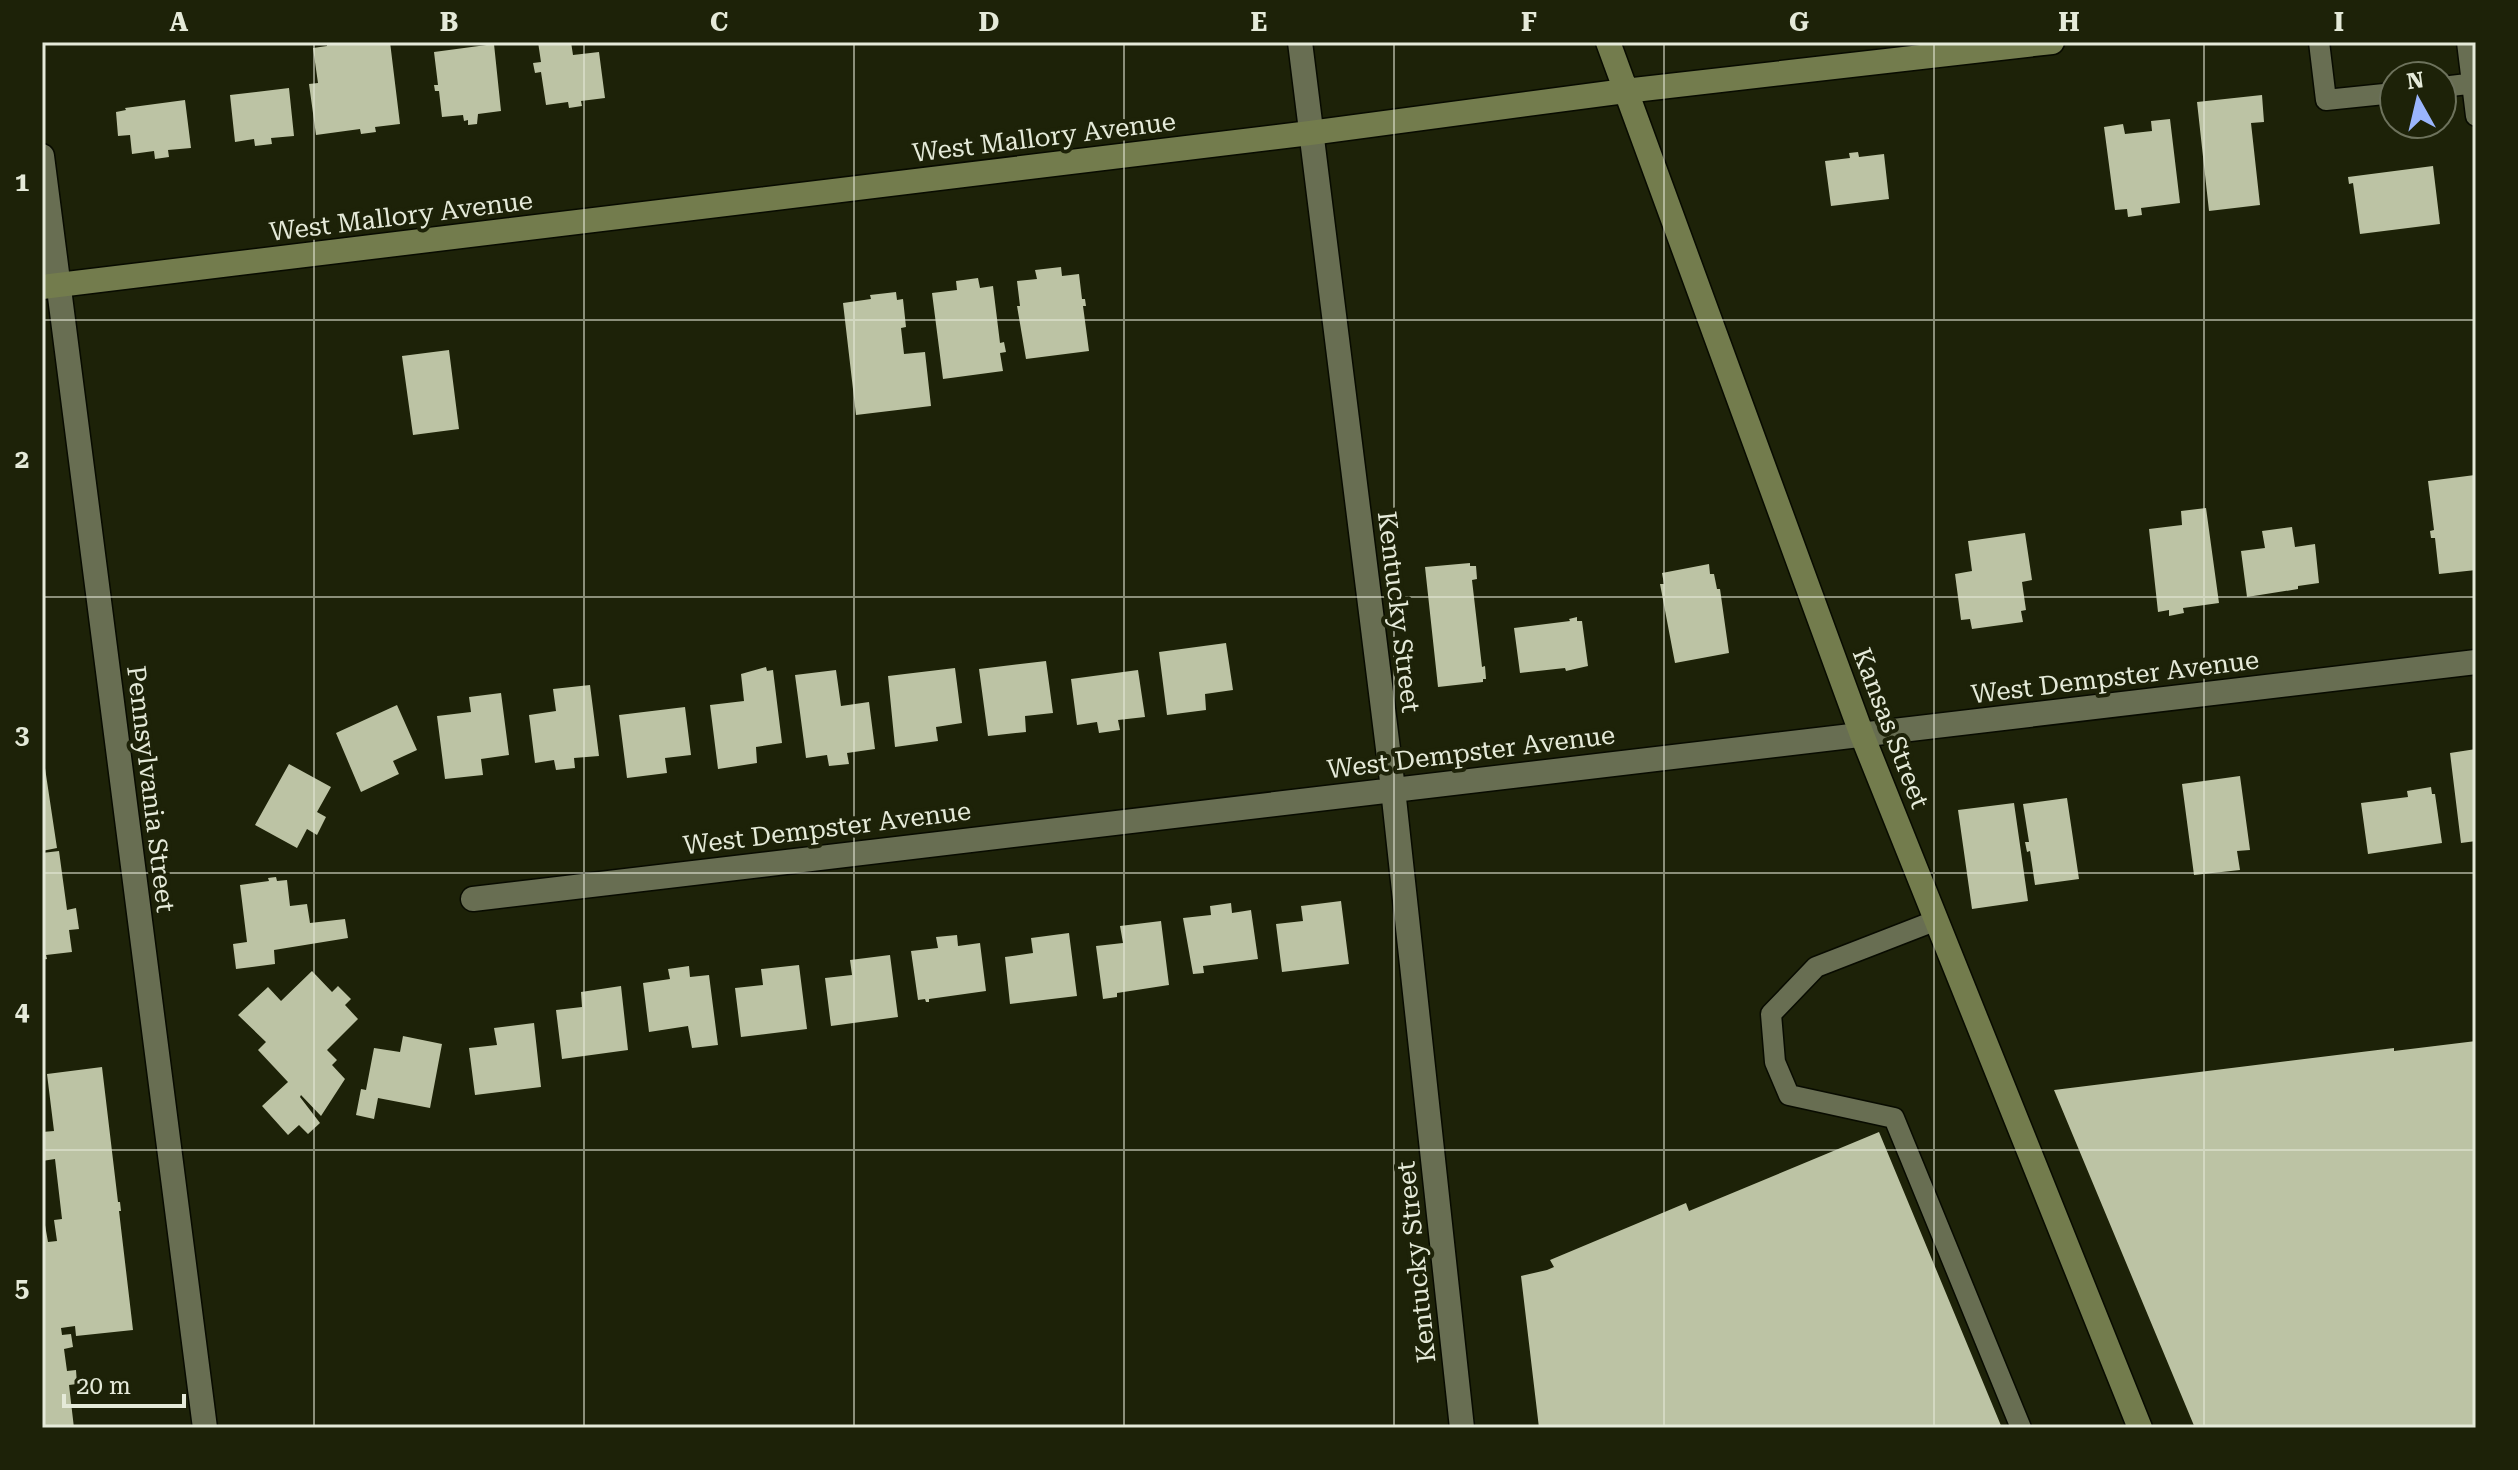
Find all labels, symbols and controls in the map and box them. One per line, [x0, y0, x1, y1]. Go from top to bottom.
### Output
text: A [170, 7, 189, 37]
text: B [440, 7, 458, 37]
text: C [710, 7, 728, 37]
text: D [979, 7, 999, 37]
text: E [1251, 7, 1267, 37]
text: F [1521, 7, 1537, 37]
text: G [1789, 7, 1809, 37]
text: H [2058, 7, 2080, 37]
text: I [2334, 7, 2344, 37]
north arrow [2378, 60, 2458, 140]
text: N [2405, 67, 2425, 94]
street label: West Mallory Avenue [911, 106, 1177, 168]
text: 1 [15, 167, 29, 197]
street label: West Mallory Avenue [268, 185, 534, 247]
text: 2 [15, 444, 29, 474]
street label: Kentucky Street [1372, 510, 1426, 715]
street label: Kansas Street [1847, 644, 1935, 813]
street label: West Dempster Avenue [1969, 644, 2261, 710]
street label: Pennsylvania Street [121, 664, 181, 914]
street label: West Dempster Avenue [1325, 719, 1617, 785]
text: 3 [15, 720, 29, 750]
street label: West Dempster Avenue [681, 795, 973, 861]
text: 4 [15, 996, 30, 1026]
street label: Kentucky Street [1390, 1159, 1442, 1364]
text: 5 [15, 1273, 29, 1303]
scale bar [64, 1358, 184, 1408]
text: 20 m [76, 1372, 131, 1400]

